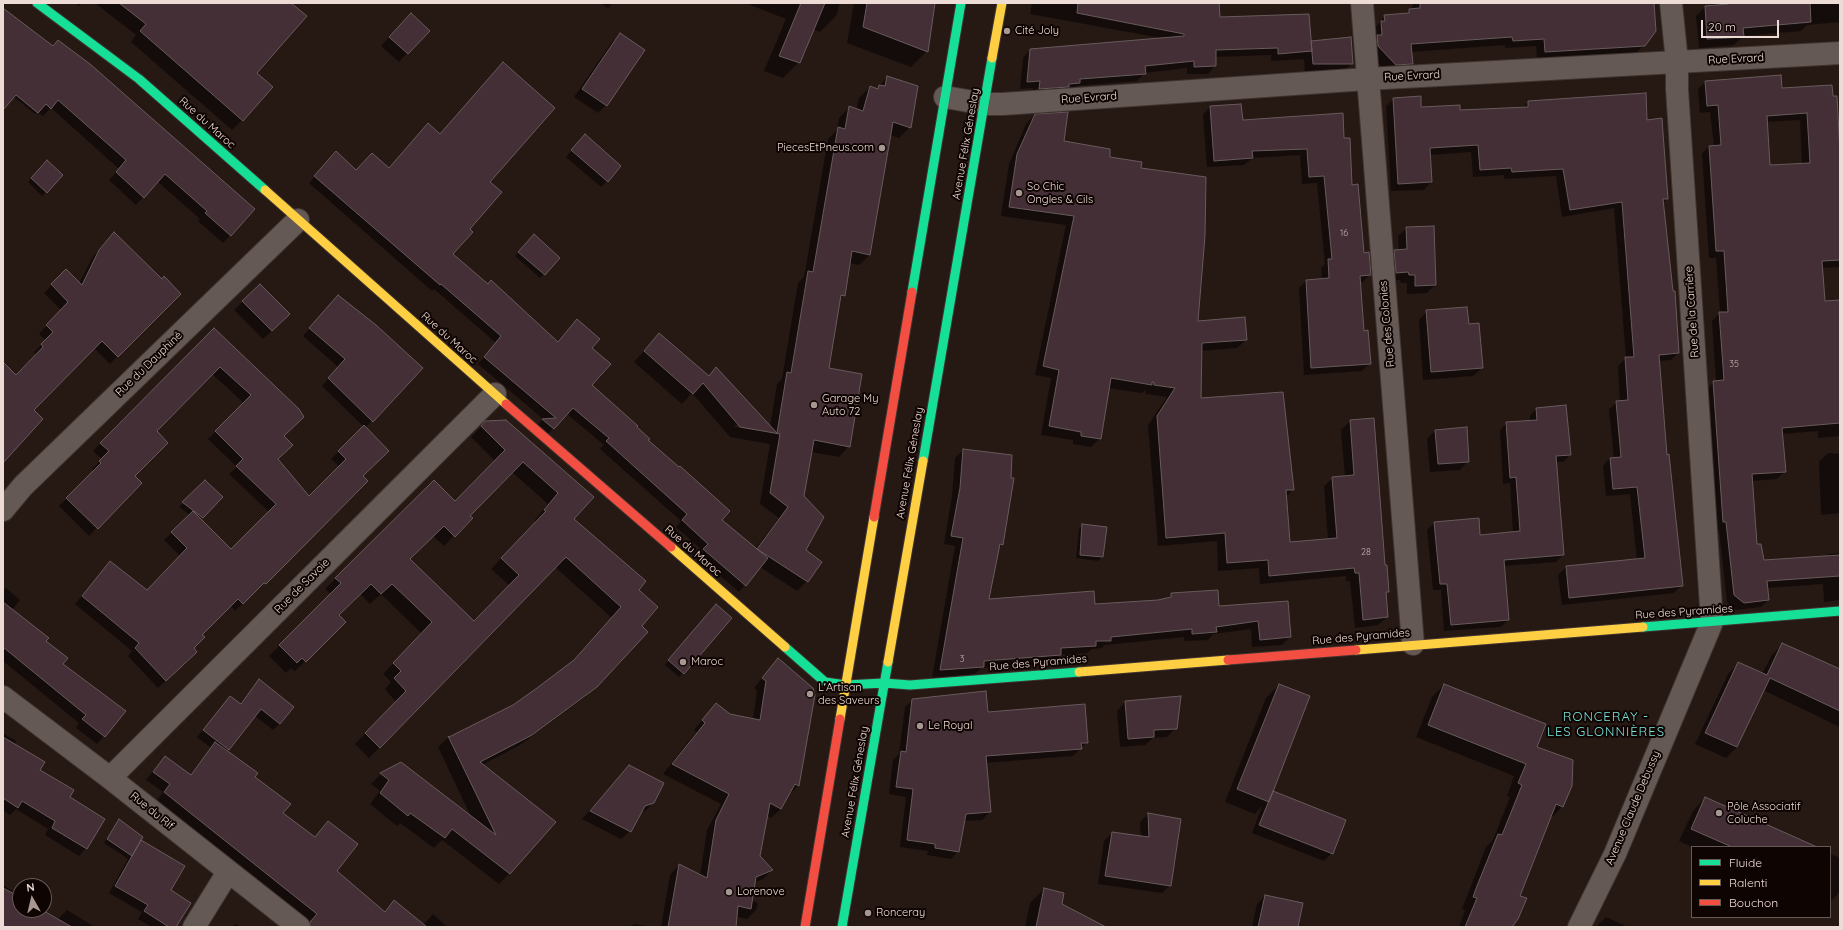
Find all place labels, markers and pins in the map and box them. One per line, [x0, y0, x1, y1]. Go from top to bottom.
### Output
place label: Cité Joly [1015, 24, 1059, 38]
marker: Cité Joly [1002, 26, 1012, 36]
place label: PiecesEtPneus.com [777, 141, 874, 155]
marker: PiecesEtPneus.com [877, 143, 887, 153]
place label: So Chic Ongles & Cils [1027, 180, 1093, 206]
marker: So Chic Ongles & Cils [1014, 188, 1024, 198]
place label: Garage My Auto 72 [822, 392, 878, 418]
marker: Garage My Auto 72 [809, 400, 819, 410]
place label: Maroc [691, 655, 723, 669]
marker: Maroc [678, 657, 688, 667]
place label: L'Artisan des Saveurs [818, 681, 879, 707]
marker: L'Artisan des Saveurs [805, 689, 815, 699]
place label: Le Royal [928, 719, 972, 733]
marker: Le Royal [915, 721, 925, 731]
place label: Pôle Associatif Coluche [1727, 800, 1801, 826]
marker: Pôle Associatif Coluche [1714, 808, 1724, 818]
place label: Lorenove [737, 885, 785, 899]
marker: Lorenove [724, 887, 734, 897]
place label: Ronceray [876, 906, 925, 920]
marker: Ronceray [863, 908, 873, 918]

